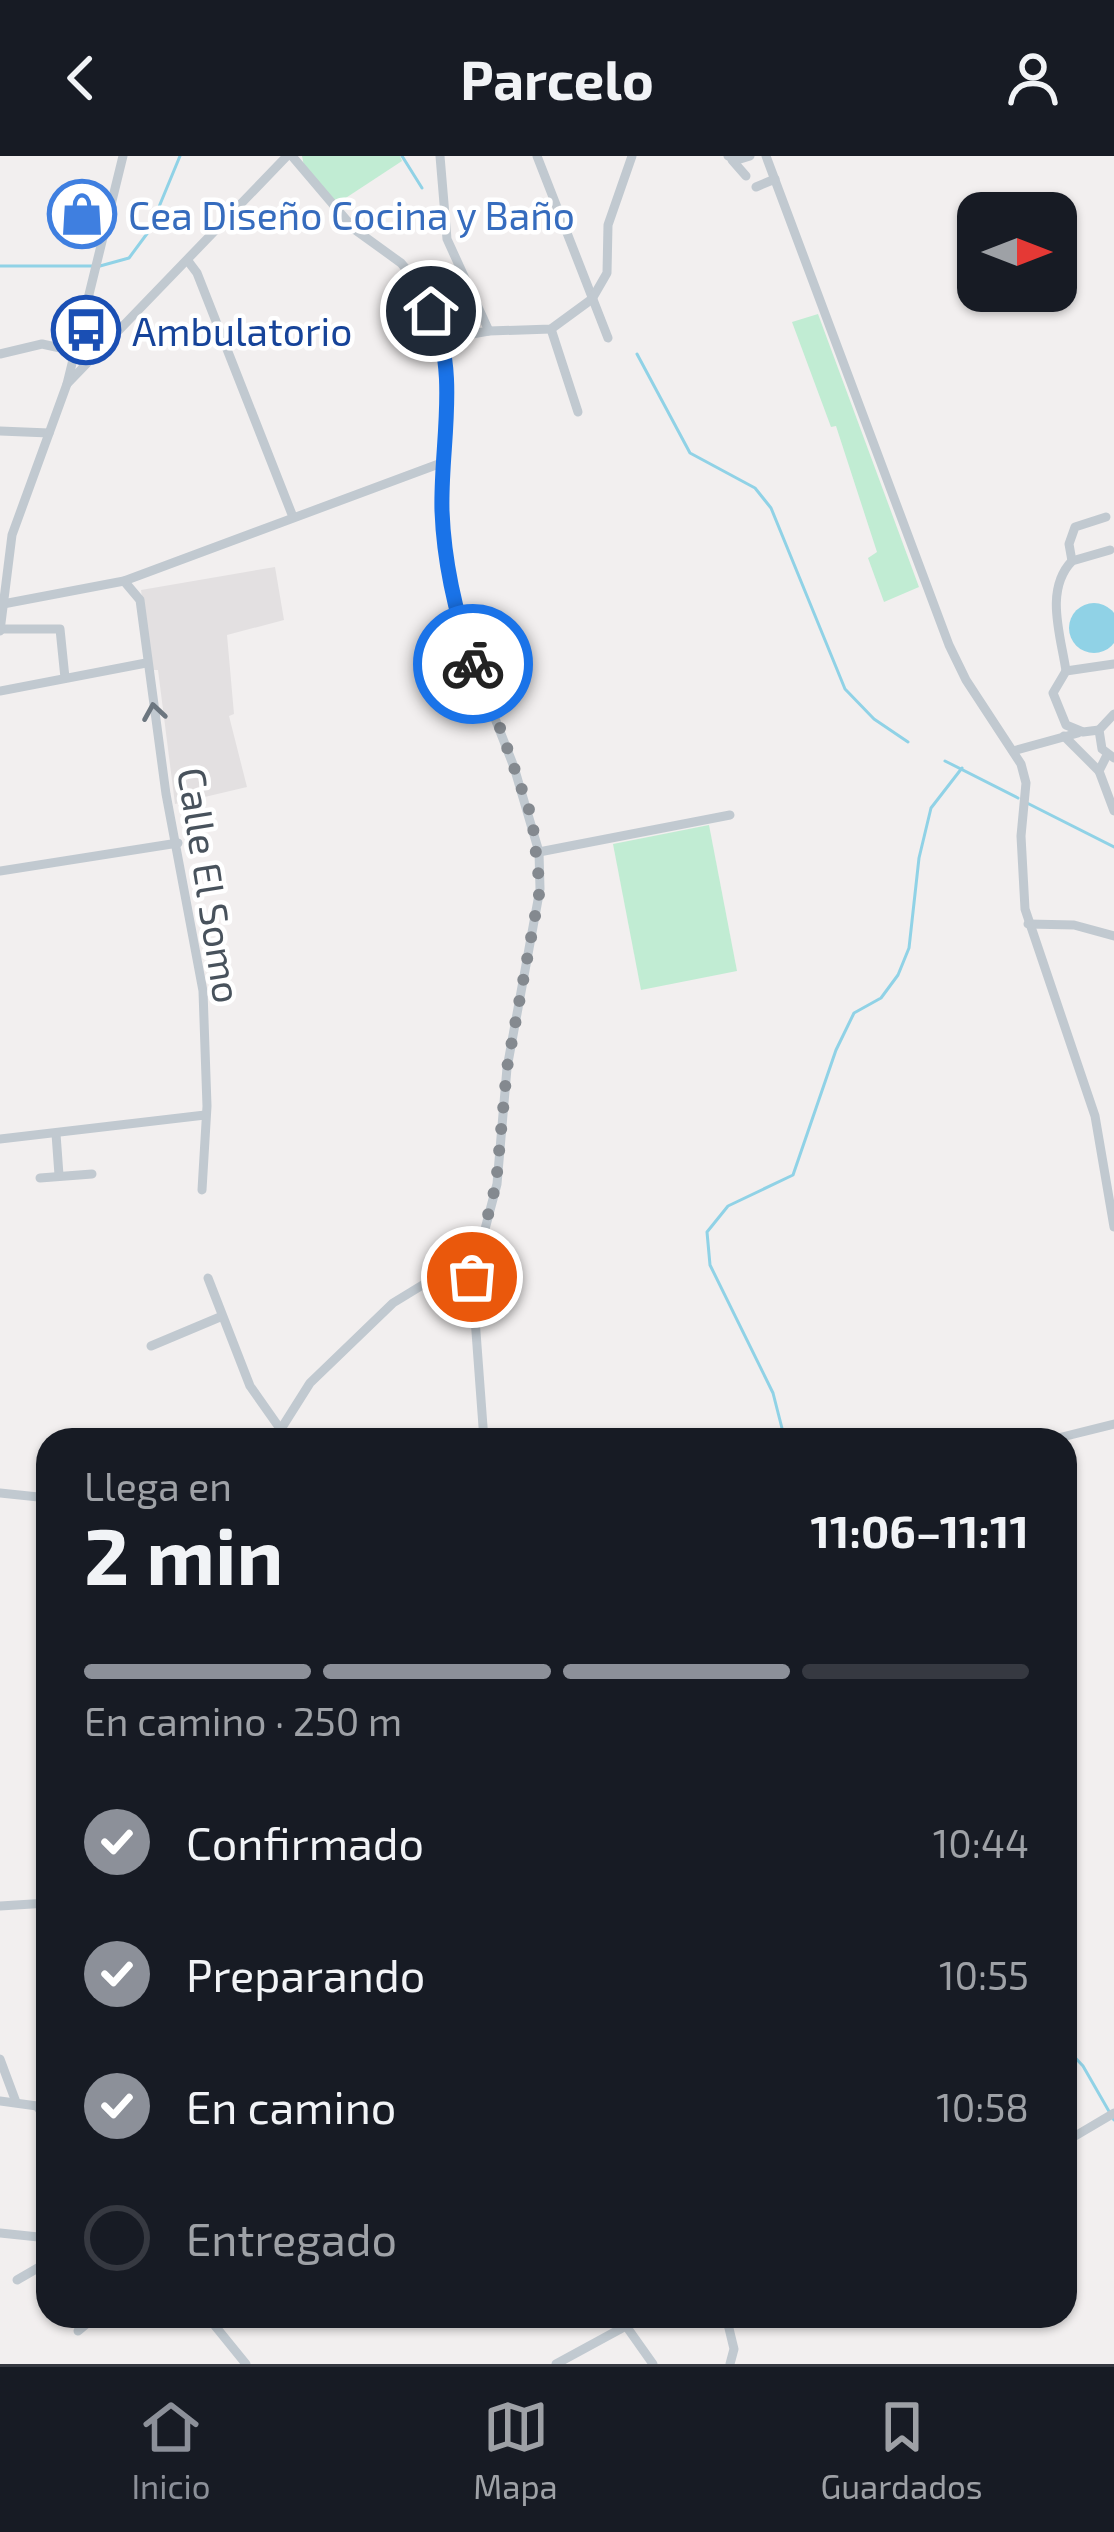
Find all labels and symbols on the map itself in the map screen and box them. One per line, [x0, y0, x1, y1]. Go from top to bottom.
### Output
shop icon: Cea Diseño Cocina y Baño [47, 179, 117, 249]
place label: Cea Diseño Cocina y Baño [128, 191, 575, 238]
north arrow [957, 192, 1077, 312]
pin [380, 260, 482, 362]
bus stop icon: Ambulatorio [51, 295, 121, 365]
place label: Ambulatorio [132, 307, 352, 354]
courier [413, 604, 533, 724]
one-way arrow [142, 702, 168, 722]
street label: Calle El Somo [169, 764, 253, 1006]
pin [421, 1226, 523, 1328]

